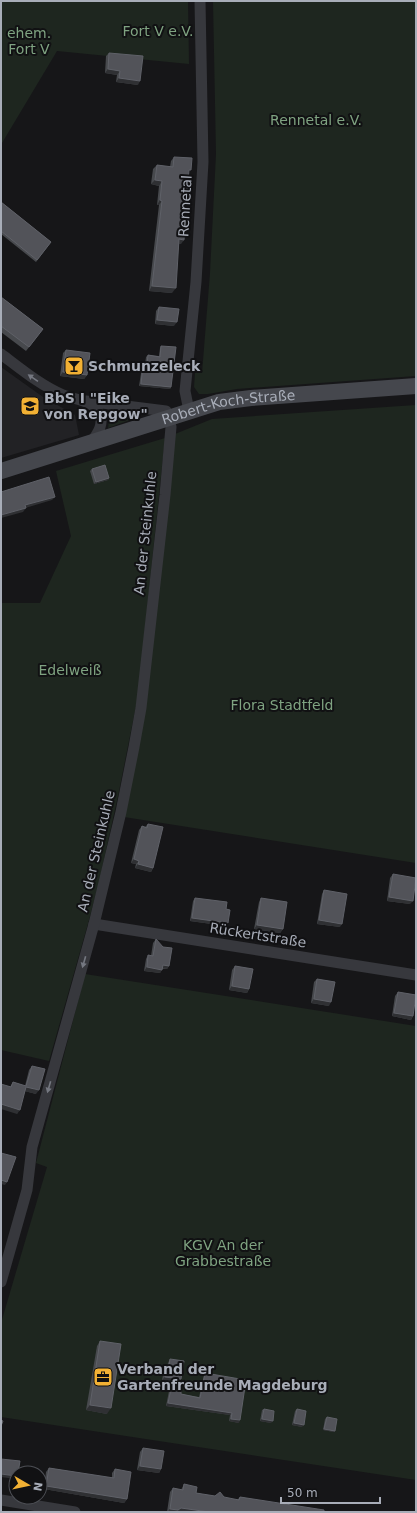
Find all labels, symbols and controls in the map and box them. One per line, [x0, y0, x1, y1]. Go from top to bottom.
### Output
park label: Fort V e.V. [122, 23, 194, 39]
park label: ehem. Fort V [7, 25, 51, 57]
park label: Rennetal e.V. [270, 112, 362, 128]
street label: Rennetal [175, 175, 195, 237]
bar icon: Schmunzeleck [63, 355, 85, 377]
place label: Schmunzeleck [88, 358, 201, 374]
one-way arrow [28, 374, 39, 382]
street label: Robert-Koch-Straße [159, 387, 296, 428]
place label: BbS I "Eike von Repgow" [44, 390, 148, 422]
school or university icon: BbS I "Eike von Repgow" [19, 395, 41, 417]
street label: An der Steinkuhle [131, 470, 159, 596]
park label: Edelweiß [38, 662, 102, 678]
park label: Flora Stadtfeld [231, 697, 333, 713]
street label: An der Steinkuhle [74, 789, 118, 913]
street label: Rückertstraße [209, 919, 307, 951]
one-way arrow [81, 956, 87, 968]
one-way arrow [46, 1081, 52, 1093]
park label: KGV An der Grabbestraße [175, 1237, 271, 1269]
place label: Verband der Gartenfreunde Magdeburg [117, 1361, 328, 1393]
office icon: Verband der Gartenfreunde Magdeburg [92, 1366, 114, 1388]
north arrow [8, 1465, 48, 1505]
scale bar [281, 1479, 380, 1505]
text: N [30, 1481, 45, 1492]
text: 50 m [287, 1486, 318, 1500]

